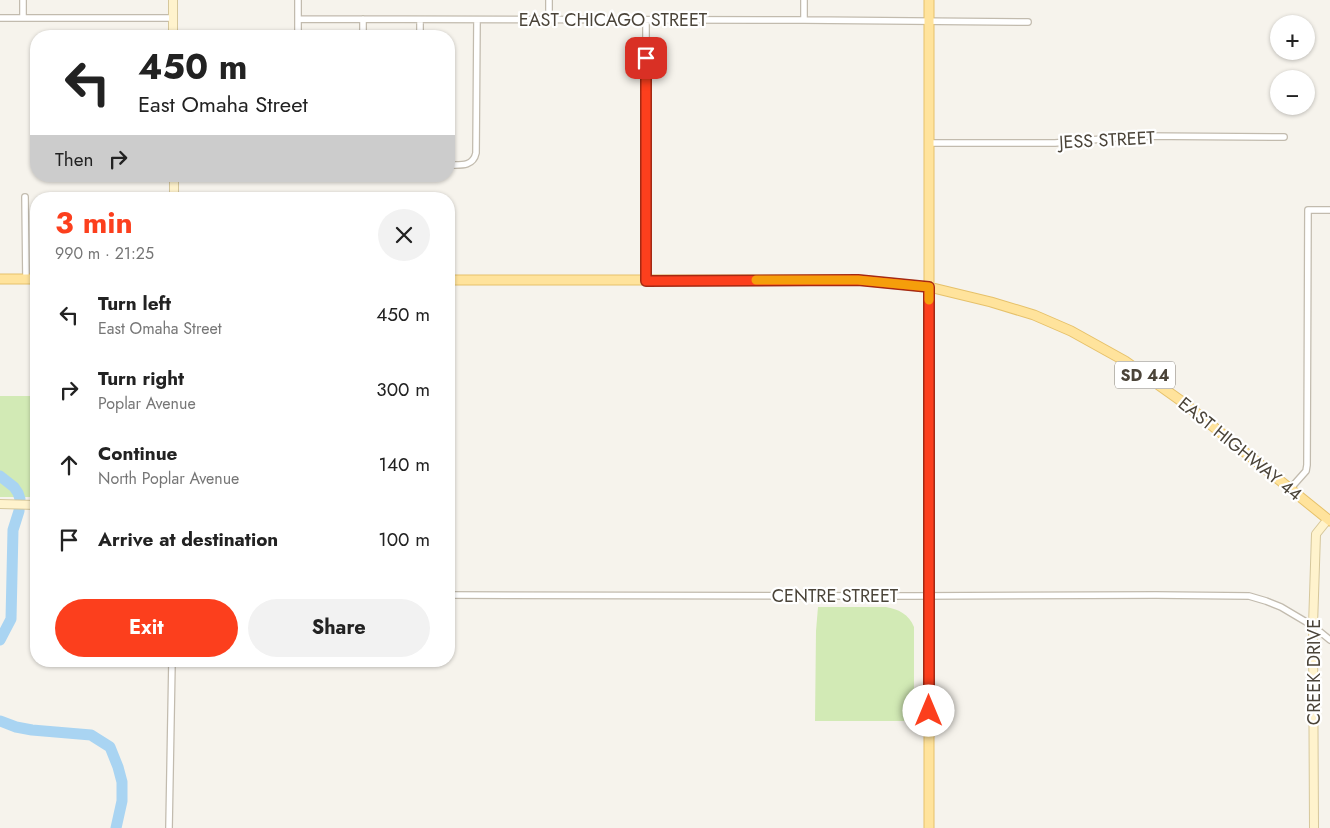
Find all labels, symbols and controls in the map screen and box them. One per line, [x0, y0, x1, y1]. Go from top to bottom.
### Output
street label: EAST CHICAGO STREET [519, 7, 708, 33]
map controls [1270, 15, 1315, 115]
button: + [1270, 15, 1315, 60]
pin [625, 37, 667, 79]
text: 450 m [138, 42, 247, 92]
icon: arrive [632, 44, 660, 72]
icon: left [55, 50, 120, 115]
button: − [1270, 70, 1315, 115]
text: East Omaha Street [138, 88, 308, 120]
street label: JESS STREET [1056, 124, 1156, 156]
icon: right [104, 145, 132, 173]
text: Then [55, 146, 94, 173]
text: 3 min [55, 201, 133, 244]
button: close [378, 209, 430, 261]
text: 990 m · 21:25 [55, 242, 154, 265]
text: Turn left [98, 290, 171, 317]
icon: left [55, 301, 83, 329]
text: 450 m [376, 301, 430, 328]
text: East Omaha Street [98, 317, 221, 340]
road number: SD 44 [1115, 362, 1175, 388]
text: Turn right [98, 365, 184, 392]
icon: right [55, 376, 83, 404]
text: 300 m [376, 376, 430, 403]
street label: EAST HIGHWAY 44 [1173, 391, 1307, 507]
text: Poplar Avenue [98, 392, 196, 415]
text: Continue [98, 440, 177, 467]
icon: ahead [55, 451, 83, 479]
text: 140 m [378, 451, 430, 478]
text: North Poplar Avenue [98, 467, 239, 490]
icon: arrive [55, 526, 83, 554]
text: Arrive at destination [98, 526, 278, 553]
text: 100 m [378, 526, 430, 553]
street label: CENTRE STREET [772, 583, 899, 609]
button: Exit [55, 599, 238, 657]
button: Share [248, 599, 430, 657]
street label: CREEK DRIVE [1301, 619, 1327, 725]
position arrow [902, 684, 954, 736]

